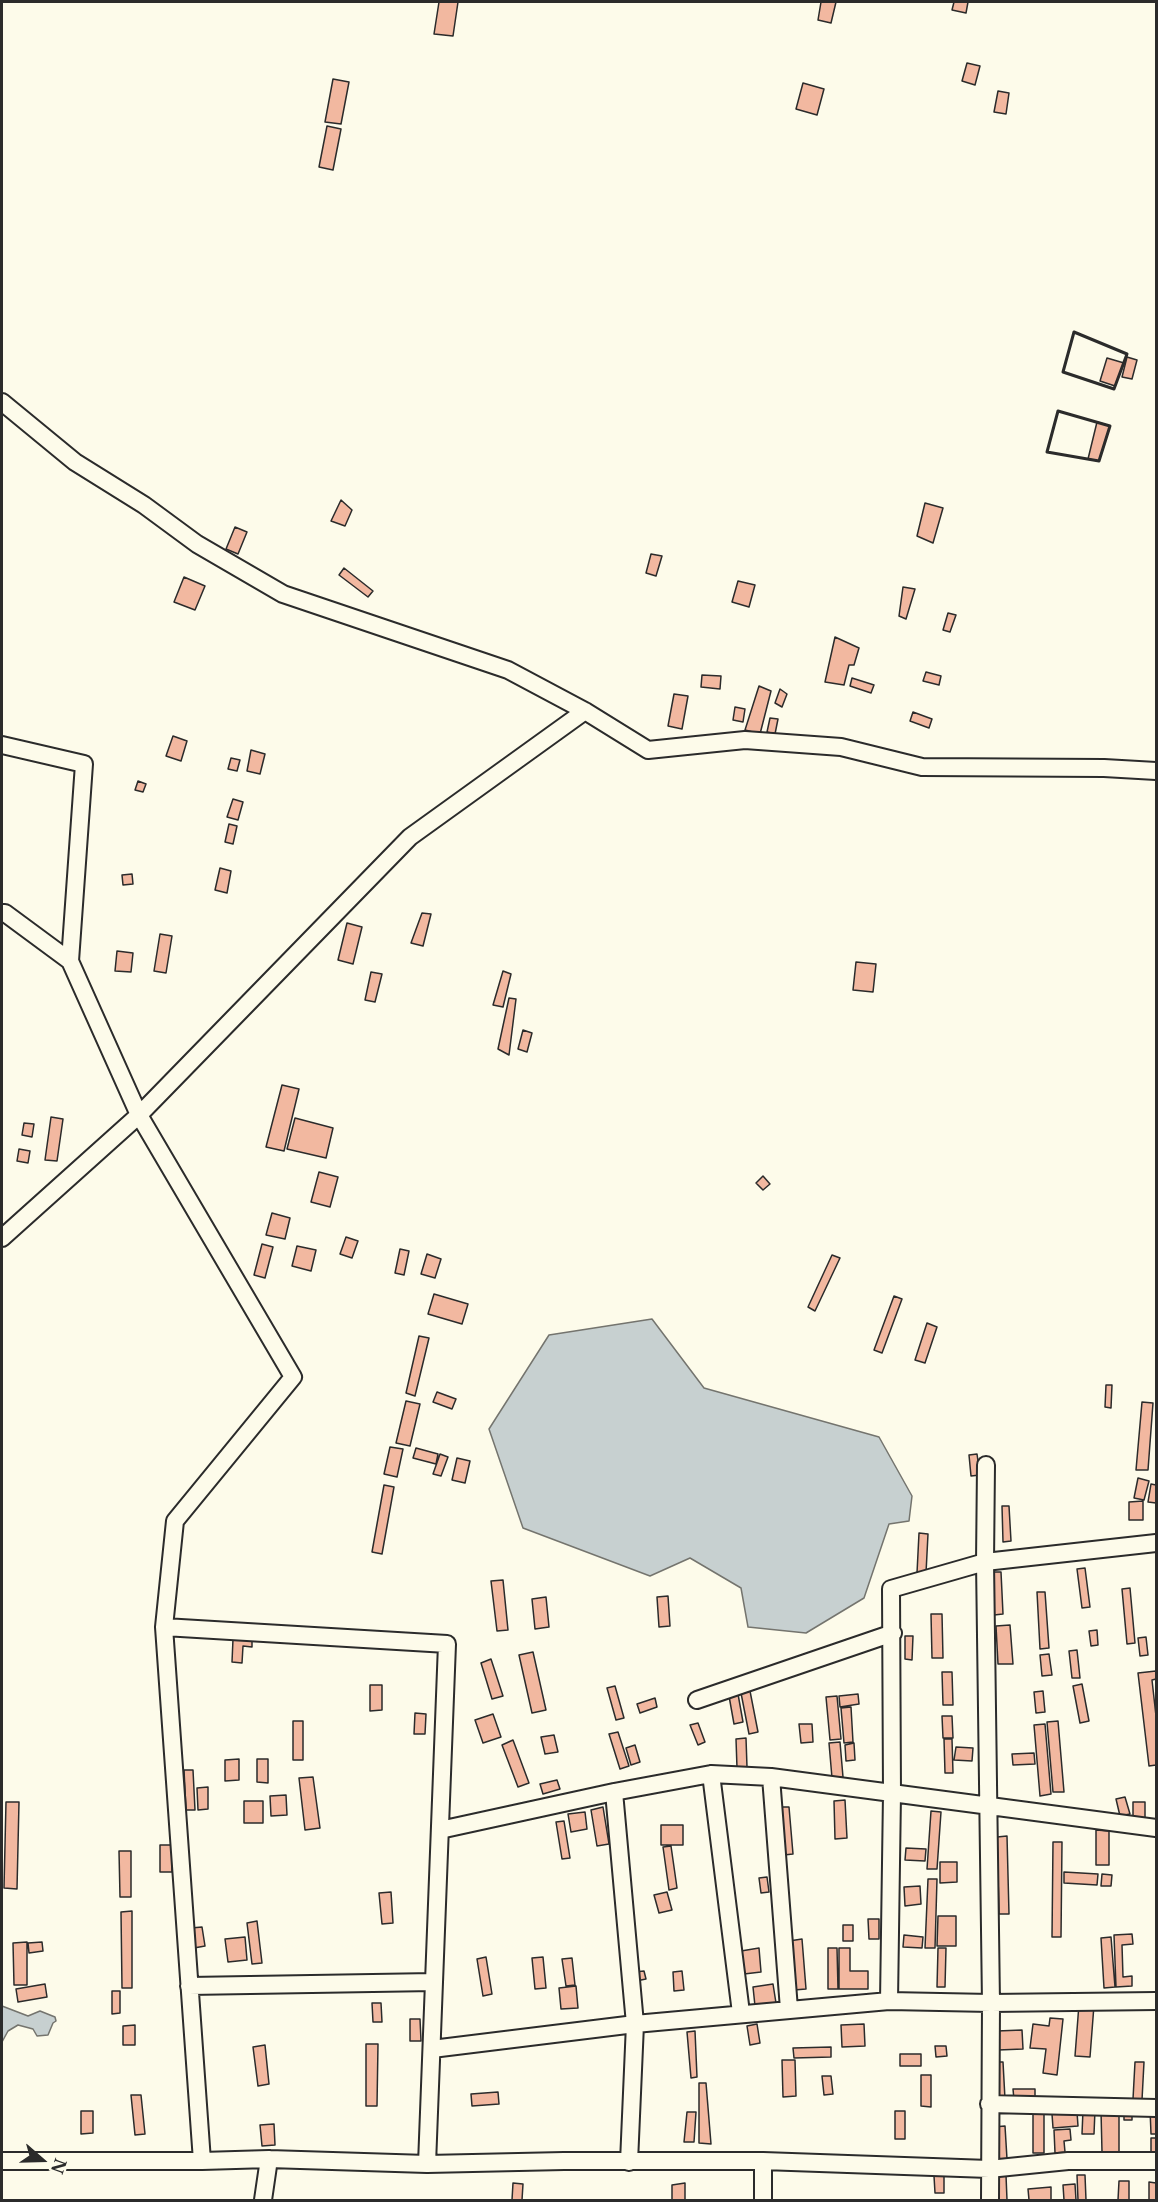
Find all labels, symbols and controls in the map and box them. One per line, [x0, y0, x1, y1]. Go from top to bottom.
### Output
north arrow [12, 2130, 72, 2190]
text: N [47, 2156, 71, 2177]

